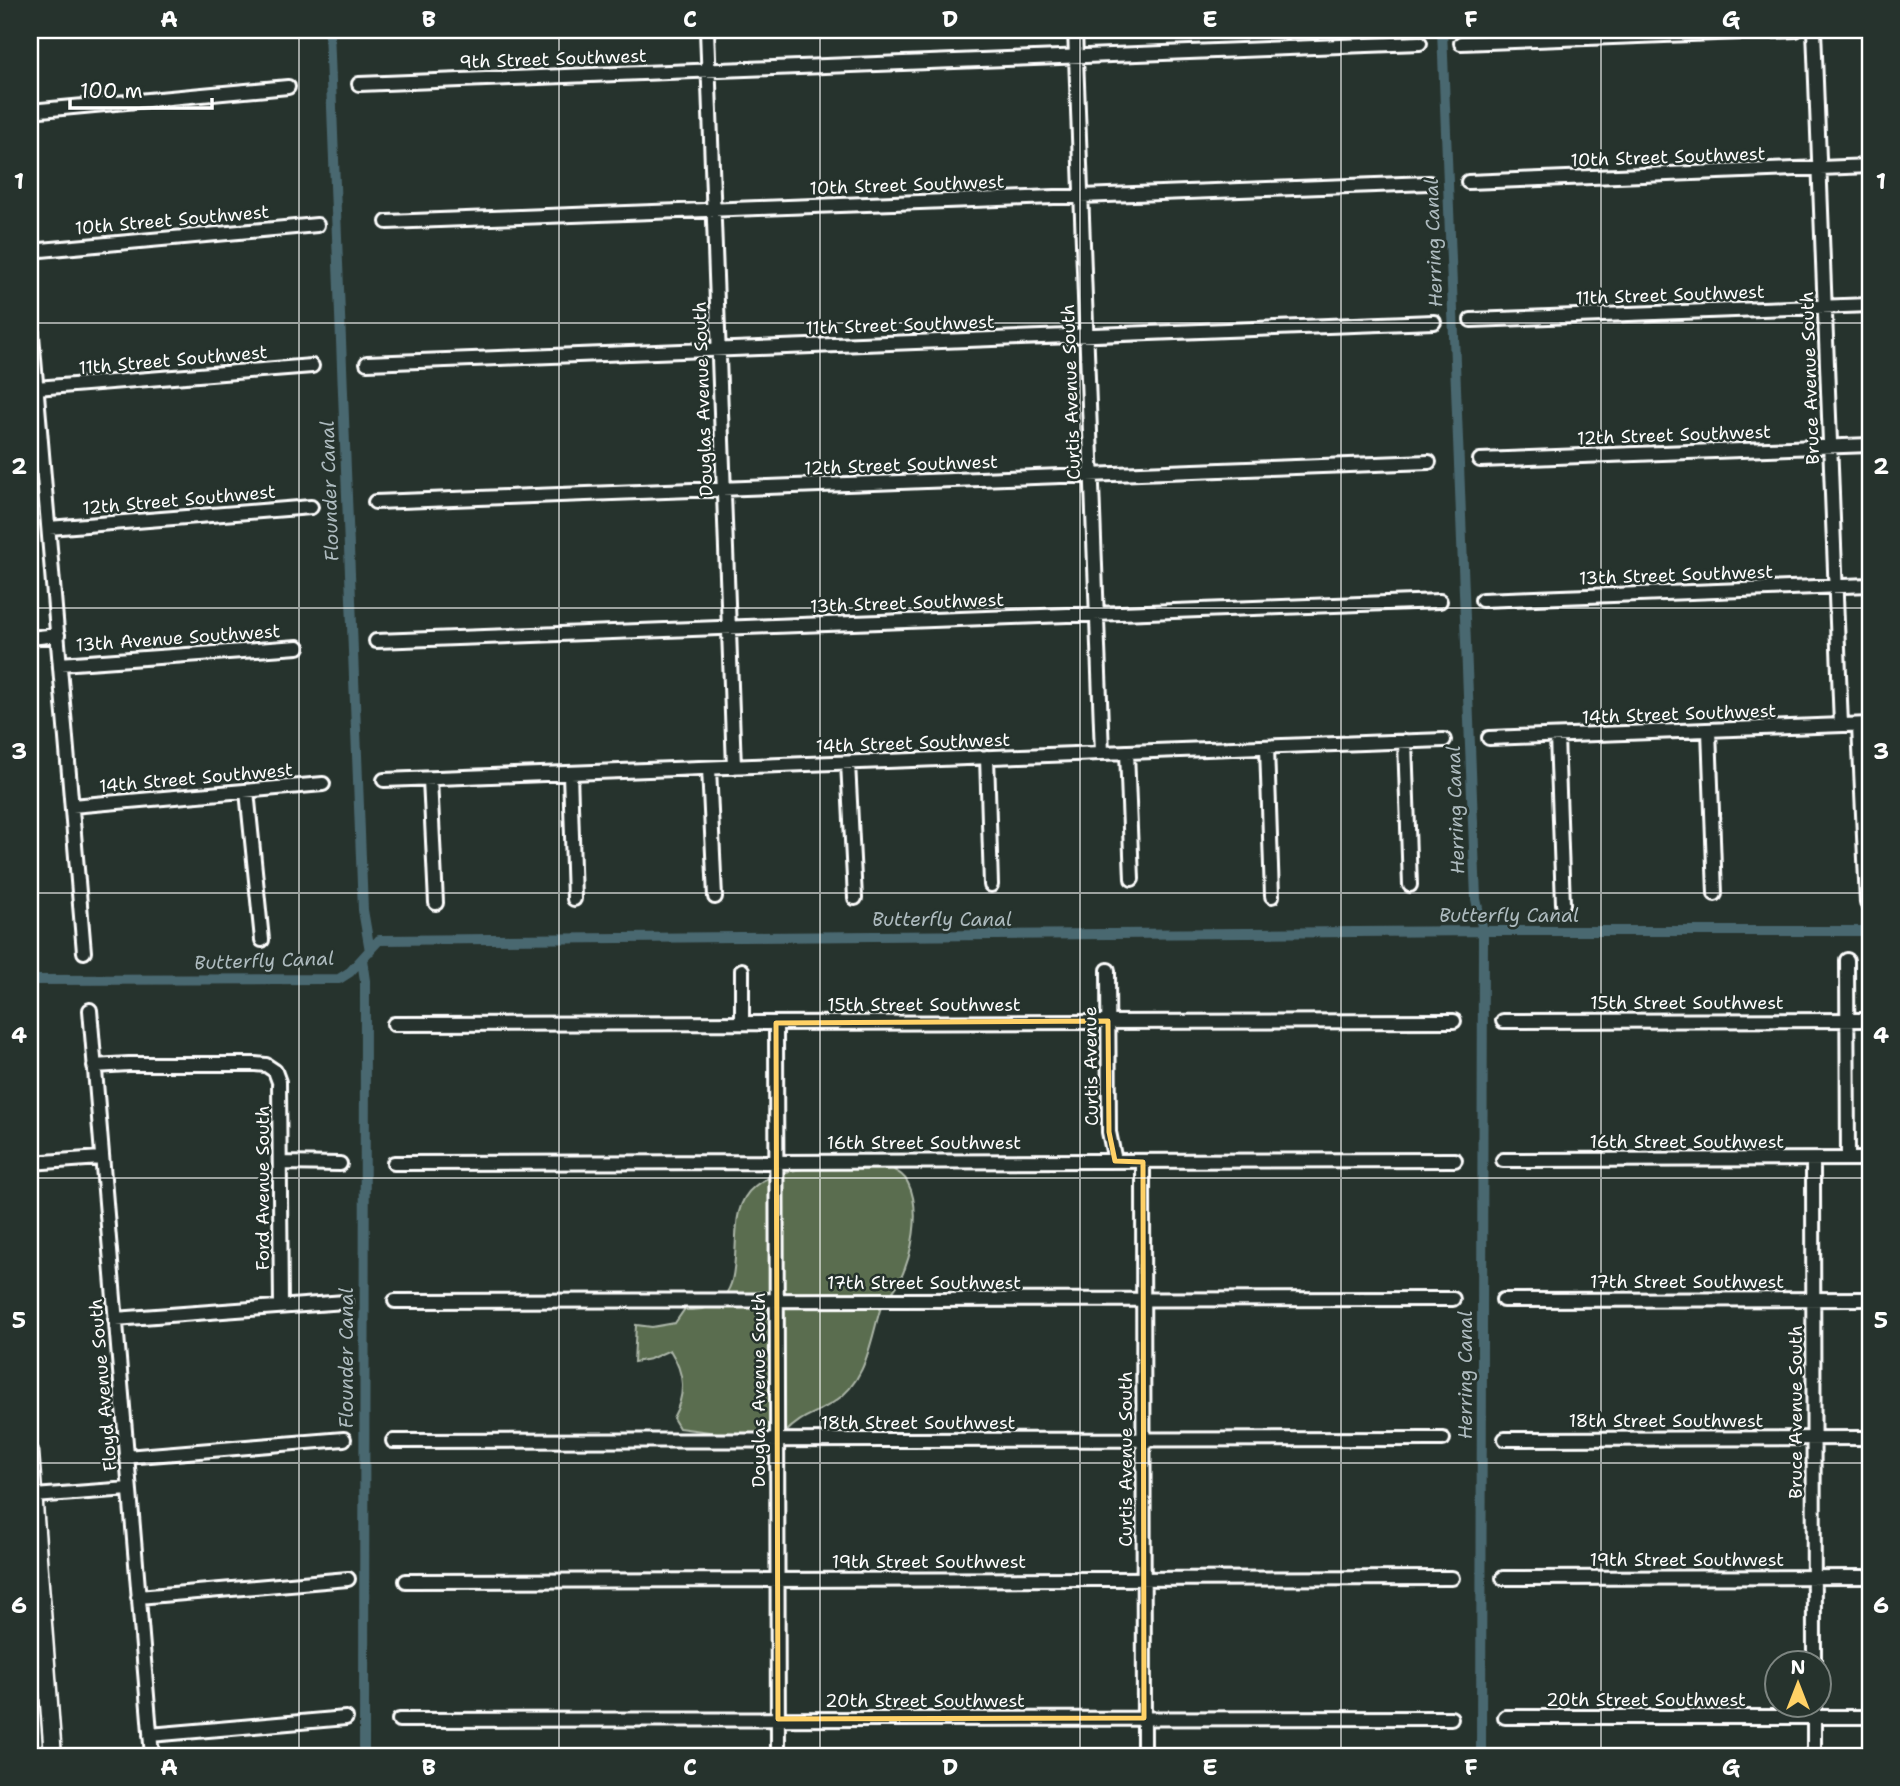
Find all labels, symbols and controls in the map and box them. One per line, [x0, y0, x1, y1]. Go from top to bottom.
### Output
text: A [160, 4, 178, 34]
text: B [422, 4, 436, 34]
text: C [683, 4, 697, 34]
text: D [942, 4, 958, 34]
text: E [1202, 4, 1218, 34]
text: F [1464, 4, 1478, 34]
text: G [1722, 4, 1741, 34]
street label: 9th Street Southwest [459, 44, 647, 74]
scale bar [70, 66, 212, 110]
text: 100 m [80, 77, 143, 105]
street label: 10th Street Southwest [1570, 142, 1766, 172]
text: 1 [14, 166, 24, 196]
text: 1 [1876, 166, 1886, 196]
street label: 10th Street Southwest [809, 170, 1005, 200]
water label: Herring Canal [1419, 178, 1448, 308]
street label: 10th Street Southwest [74, 200, 270, 240]
street label: 11th Street Southwest [1575, 280, 1765, 310]
street label: Bruce Avenue South [1795, 291, 1825, 465]
street label: Douglas Avenue South [688, 301, 718, 497]
street label: Curtis Avenue South [1056, 304, 1086, 480]
street label: 11th Street Southwest [805, 310, 995, 340]
street label: 11th Street Southwest [78, 340, 268, 380]
water label: Flounder Canal [315, 420, 344, 562]
street label: 12th Street Southwest [1577, 420, 1771, 450]
street label: 12th Street Southwest [804, 450, 998, 480]
text: 2 [11, 451, 27, 481]
text: 2 [1873, 451, 1889, 481]
street label: 12th Street Southwest [81, 480, 277, 520]
street label: 13th Street Southwest [1579, 560, 1774, 590]
street label: 13th Street Southwest [810, 588, 1005, 618]
street label: 13th Avenue Southwest [75, 619, 281, 657]
street label: 14th Street Southwest [1581, 699, 1777, 729]
street label: 14th Street Southwest [815, 728, 1011, 758]
text: 3 [11, 736, 27, 766]
text: 3 [1873, 736, 1889, 766]
water label: Herring Canal [1441, 745, 1470, 875]
street label: 14th Street Southwest [98, 758, 294, 798]
water label: Butterfly Canal [1439, 903, 1579, 928]
water label: Butterfly Canal [872, 907, 1012, 932]
water label: Butterfly Canal [194, 946, 334, 975]
street label: 15th Street Southwest [1590, 991, 1784, 1015]
street label: 15th Street Southwest [827, 993, 1021, 1017]
street label: Curtis Avenue [1078, 1006, 1104, 1126]
text: 4 [11, 1020, 27, 1050]
text: 4 [1873, 1020, 1889, 1050]
street label: Ford Avenue South [251, 1106, 275, 1270]
street label: 16th Street Southwest [1590, 1130, 1784, 1154]
street label: 16th Street Southwest [827, 1131, 1021, 1155]
street label: 17th Street Southwest [1590, 1270, 1784, 1294]
street label: 17th Street Southwest [827, 1271, 1021, 1295]
water label: Flounder Canal [334, 1288, 359, 1428]
street label: Douglas Avenue South [747, 1293, 771, 1487]
street label: Floyd Avenue South [84, 1298, 122, 1472]
text: 5 [12, 1305, 26, 1335]
text: 5 [1874, 1305, 1888, 1335]
water label: Herring Canal [1453, 1311, 1478, 1439]
street label: Bruce Avenue South [1784, 1325, 1808, 1499]
street label: Curtis Avenue South [1114, 1371, 1138, 1547]
street label: 18th Street Southwest [1569, 1409, 1763, 1433]
street label: 18th Street Southwest [821, 1411, 1015, 1435]
street label: 19th Street Southwest [1590, 1548, 1784, 1572]
street label: 19th Street Southwest [832, 1550, 1026, 1574]
text: 6 [11, 1590, 27, 1620]
text: 6 [1873, 1590, 1889, 1620]
north arrow [1764, 1650, 1834, 1720]
text: N [1790, 1655, 1806, 1680]
street label: 20th Street Southwest [1546, 1688, 1746, 1712]
street label: 20th Street Southwest [825, 1689, 1025, 1713]
text: A [160, 1752, 178, 1782]
text: B [422, 1752, 436, 1782]
text: C [683, 1752, 697, 1782]
text: D [942, 1752, 958, 1782]
text: E [1202, 1752, 1218, 1782]
text: F [1464, 1752, 1478, 1782]
text: G [1722, 1752, 1741, 1782]

